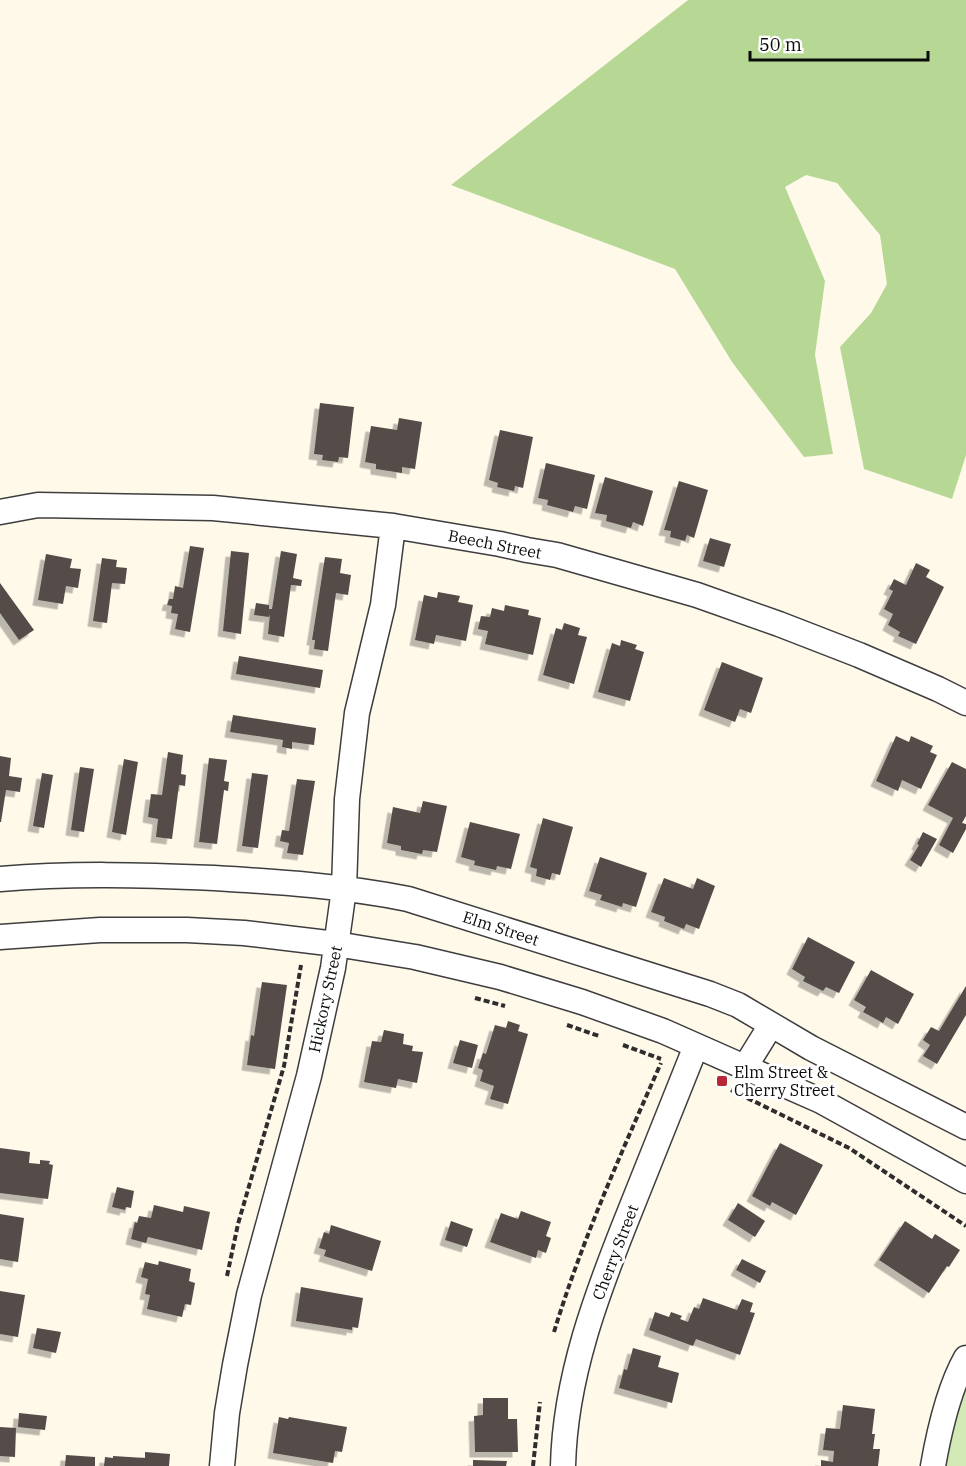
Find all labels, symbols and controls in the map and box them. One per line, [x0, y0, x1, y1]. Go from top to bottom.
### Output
scale bar [750, 24, 928, 62]
text: 50 m [759, 33, 802, 56]
street label: Beech Street [447, 525, 544, 563]
street label: Elm Street [460, 906, 542, 950]
street label: Hickory Street [304, 943, 346, 1054]
place label: Elm Street & Cherry Street [734, 1062, 835, 1100]
marker: Elm Street & Cherry Street [715, 1074, 729, 1088]
street label: Cherry Street [588, 1201, 643, 1303]

